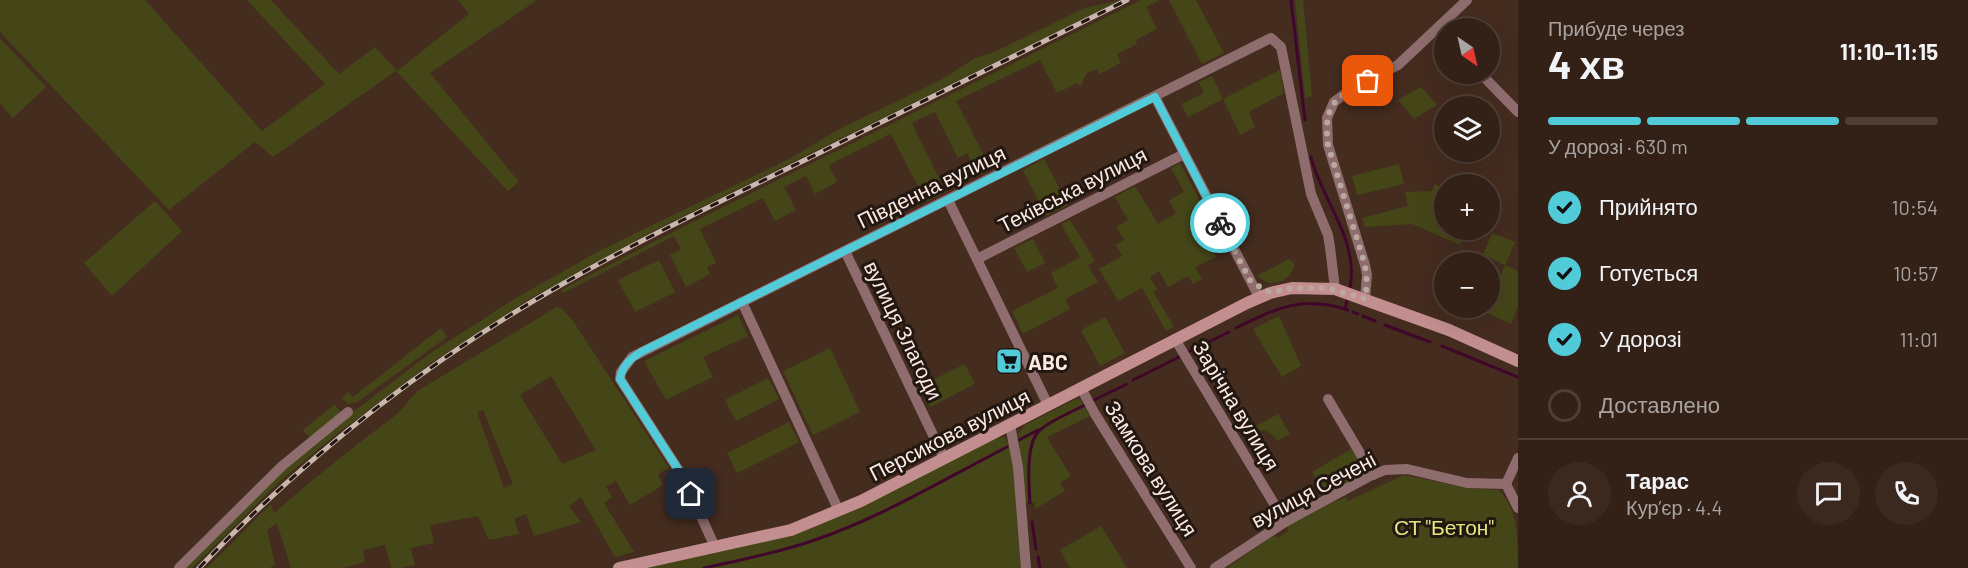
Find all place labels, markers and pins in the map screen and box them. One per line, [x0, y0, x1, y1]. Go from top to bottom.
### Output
pin [1342, 55, 1393, 106]
supermarket icon: ABC [994, 346, 1024, 376]
place label: ABC [1028, 349, 1068, 374]
pin [665, 468, 716, 519]

